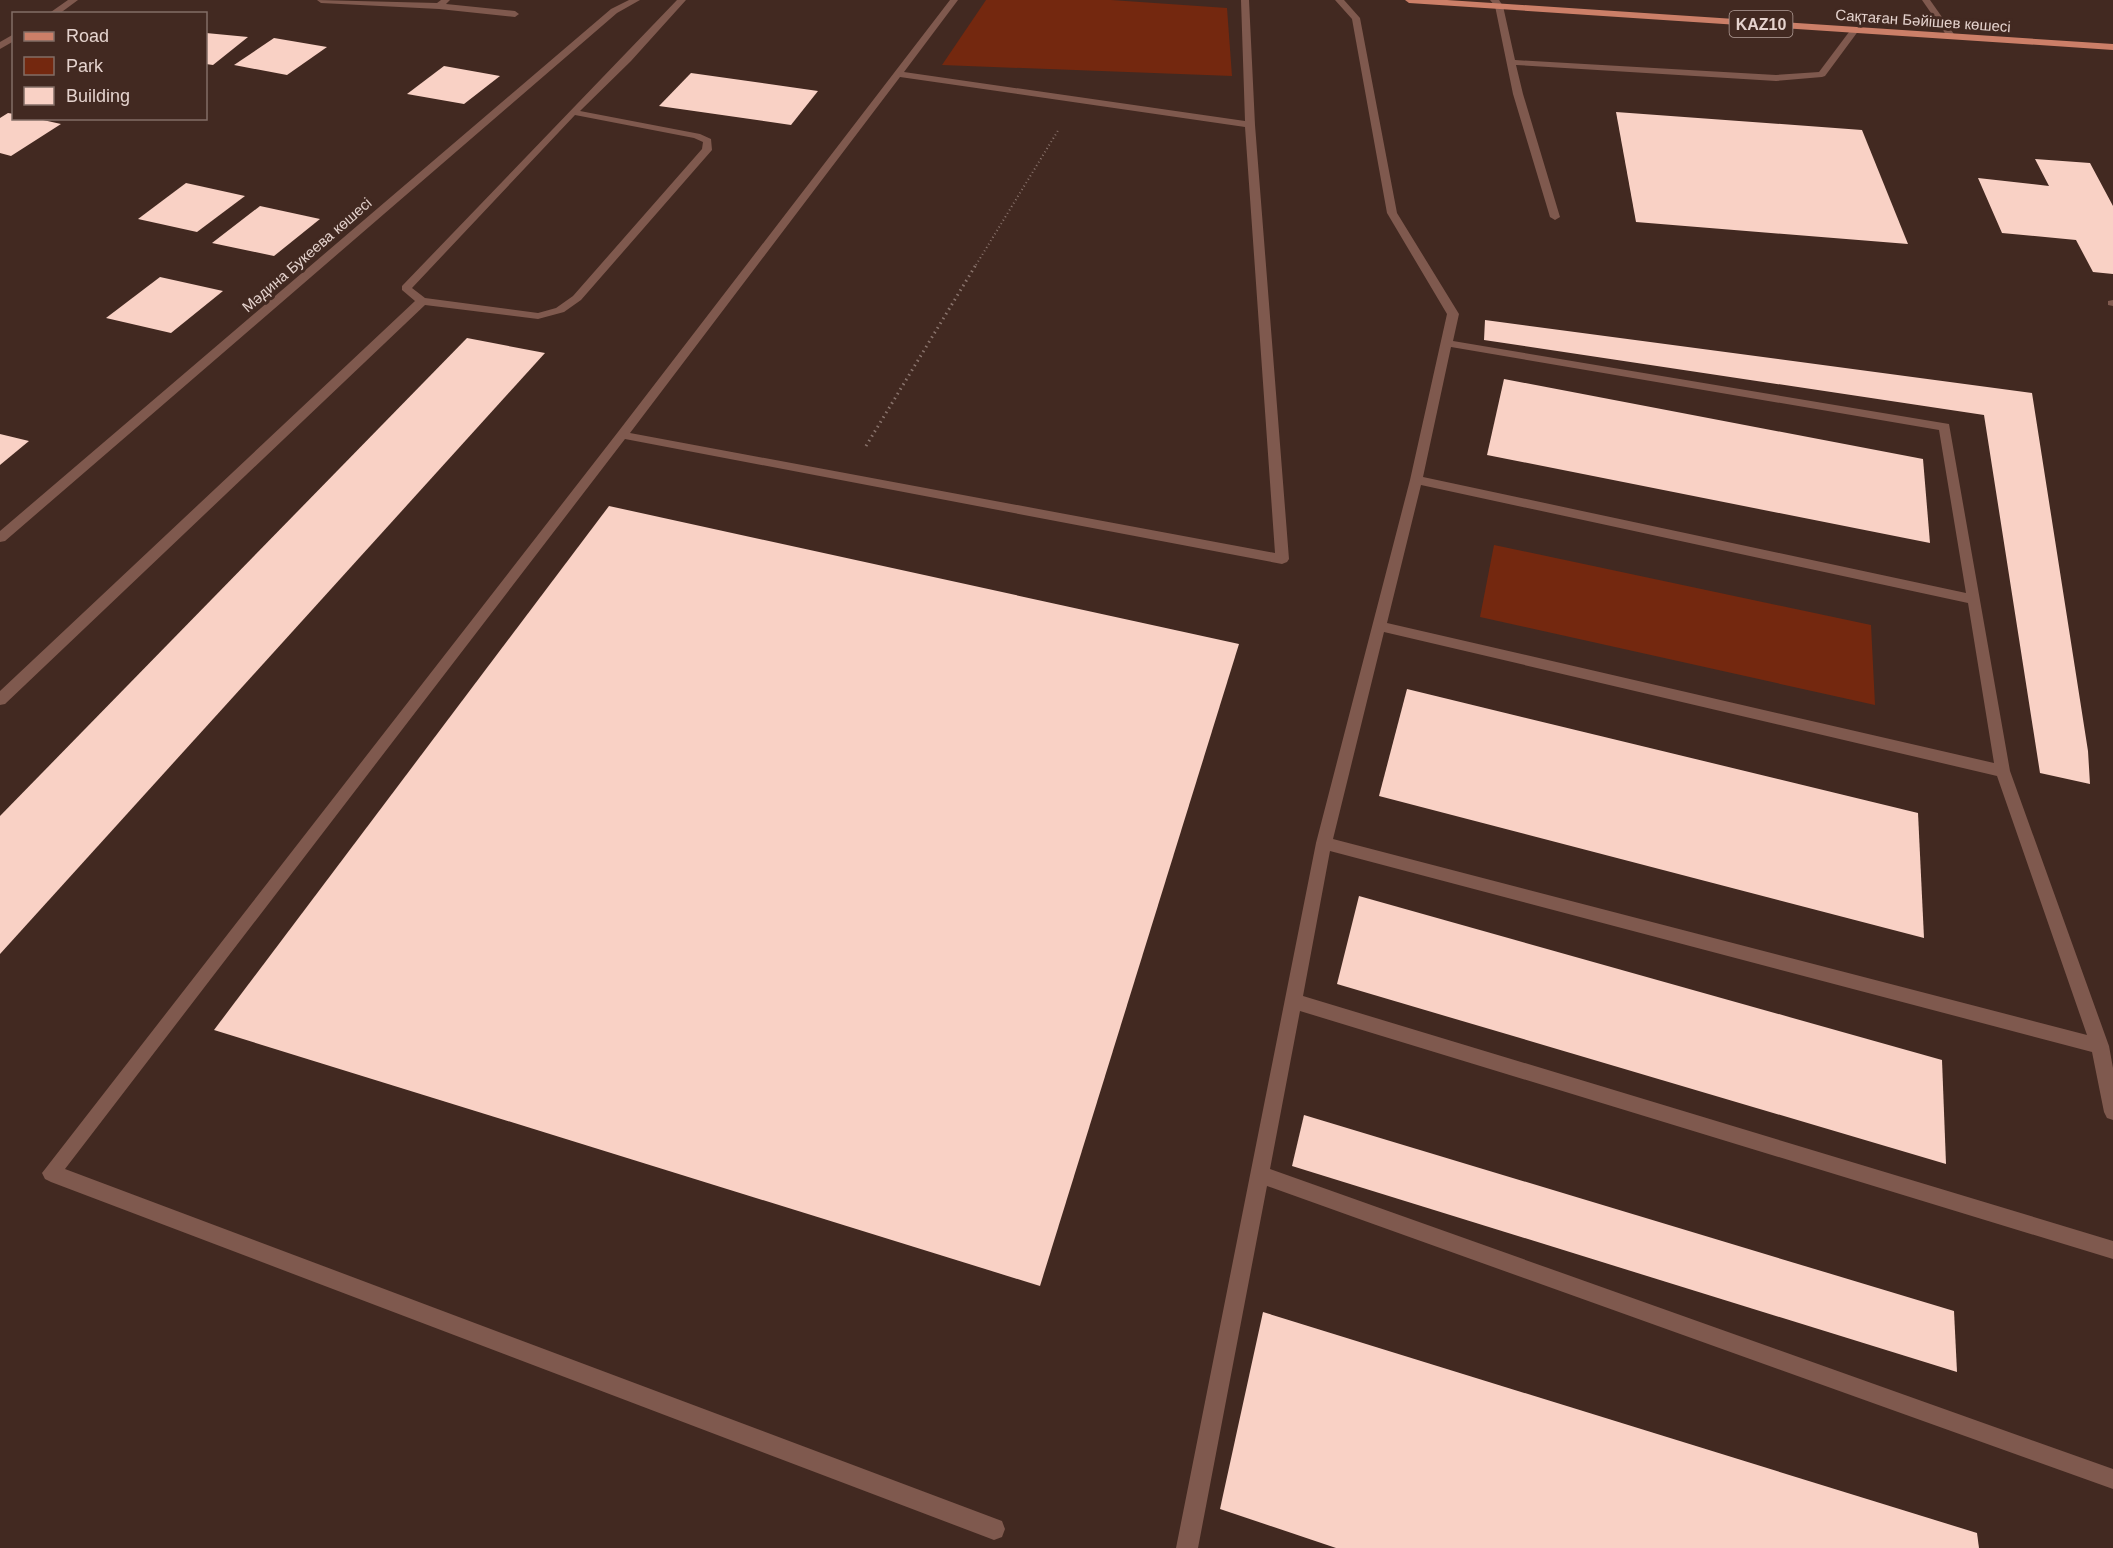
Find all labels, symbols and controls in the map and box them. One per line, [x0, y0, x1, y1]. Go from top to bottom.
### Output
street label: Сақтаған Бәйішев көшесі [1835, 6, 2011, 35]
road number: KAZ10 [1730, 11, 1792, 37]
legend [12, 12, 207, 120]
text: Road [66, 26, 109, 46]
text: Park [66, 56, 104, 76]
text: Building [66, 86, 130, 106]
street label: Мәдина Букеева көшесі [239, 194, 375, 315]

